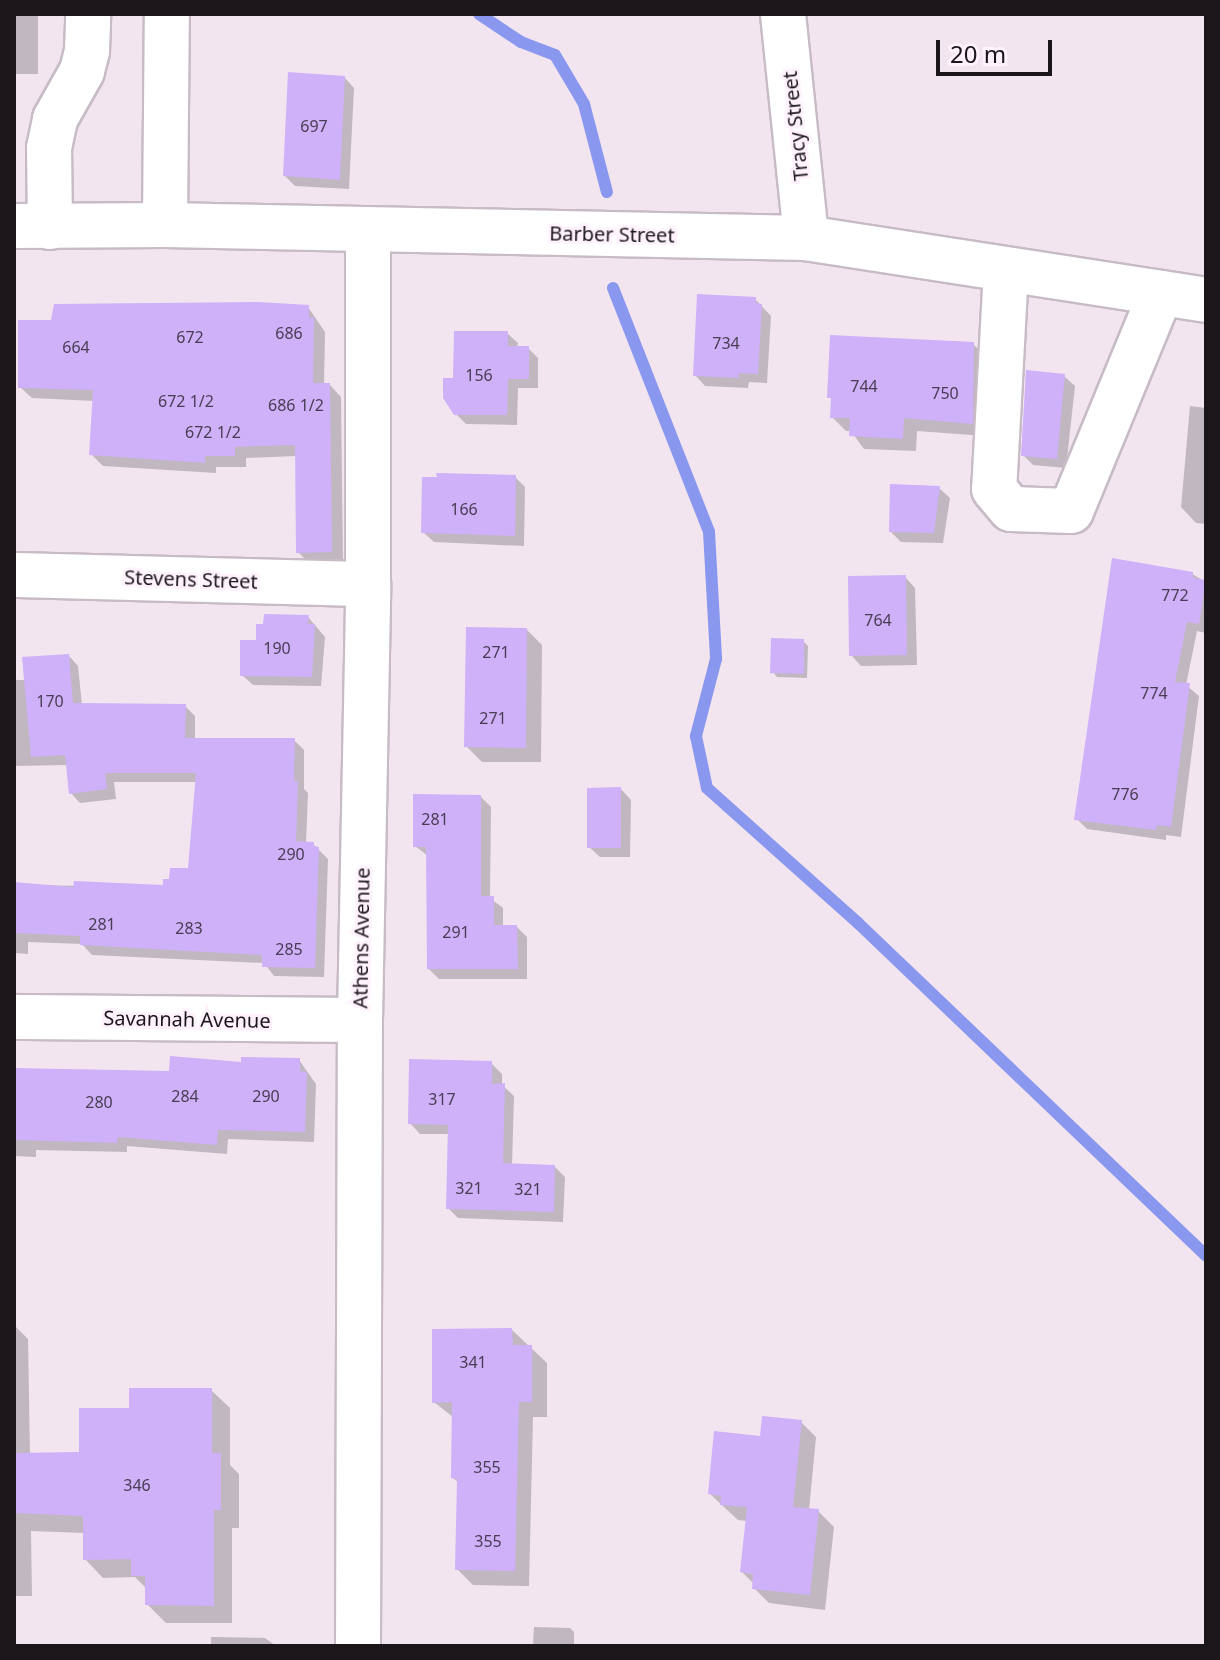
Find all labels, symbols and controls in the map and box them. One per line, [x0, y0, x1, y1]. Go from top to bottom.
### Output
scale bar [940, 24, 1056, 74]
text: 20 m [950, 37, 1006, 70]
street label: Tracy Street [777, 70, 813, 182]
house number: 697 [300, 116, 328, 136]
street label: Barber Street [549, 221, 675, 247]
house number: 686 [275, 323, 303, 343]
house number: 672 [176, 327, 204, 347]
house number: 734 [712, 333, 740, 353]
house number: 664 [62, 337, 90, 357]
house number: 156 [465, 365, 493, 385]
house number: 744 [850, 376, 878, 396]
house number: 750 [931, 383, 959, 403]
house number: 672 1/2 [158, 391, 214, 411]
house number: 686 1/2 [268, 395, 324, 415]
house number: 672 1/2 [185, 422, 241, 442]
house number: 166 [450, 499, 478, 519]
street label: Stevens Street [124, 565, 258, 593]
house number: 772 [1161, 585, 1189, 605]
house number: 764 [864, 610, 892, 630]
house number: 190 [263, 638, 291, 658]
house number: 271 [482, 642, 510, 662]
house number: 774 [1140, 683, 1168, 703]
house number: 170 [36, 691, 64, 711]
house number: 271 [479, 708, 507, 728]
house number: 776 [1111, 784, 1139, 804]
house number: 281 [421, 809, 449, 829]
house number: 290 [277, 844, 305, 864]
street label: Athens Avenue [348, 867, 374, 1009]
house number: 281 [88, 914, 116, 934]
house number: 283 [175, 918, 203, 938]
house number: 291 [442, 922, 470, 942]
house number: 285 [275, 939, 303, 959]
street label: Savannah Avenue [103, 1006, 271, 1032]
house number: 284 [171, 1086, 199, 1106]
house number: 290 [252, 1086, 280, 1106]
house number: 317 [428, 1089, 456, 1109]
house number: 280 [85, 1092, 113, 1112]
house number: 321 [455, 1178, 483, 1198]
house number: 321 [514, 1179, 542, 1199]
house number: 341 [459, 1352, 487, 1372]
house number: 355 [473, 1457, 501, 1477]
house number: 346 [123, 1475, 151, 1495]
house number: 355 [474, 1531, 502, 1551]

